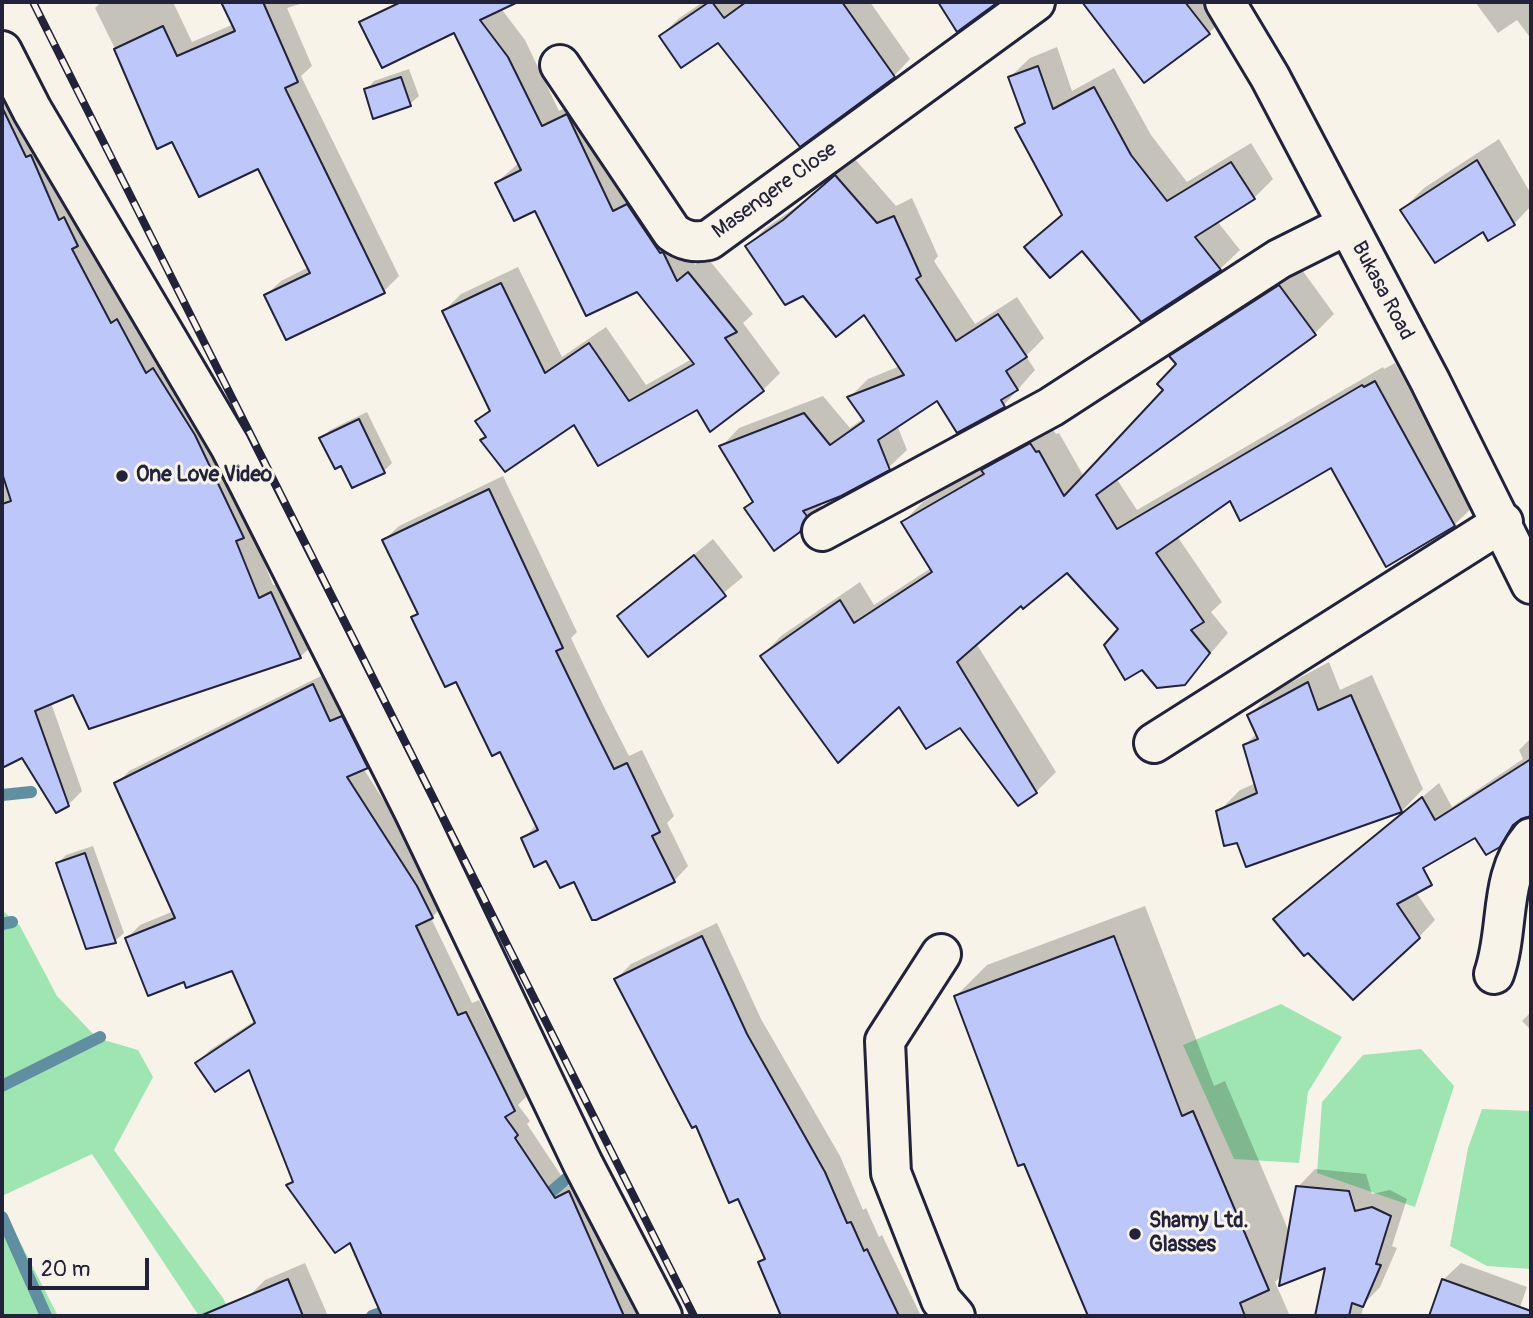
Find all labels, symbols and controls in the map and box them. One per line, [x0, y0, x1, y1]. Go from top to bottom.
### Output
street label: Masengere Close [708, 137, 842, 245]
street label: Bukasa Road [1345, 237, 1419, 345]
place label: One Love Video [136, 463, 272, 489]
marker: One Love Video [114, 468, 130, 484]
place label: Shamy Ltd. Glasses [1149, 1209, 1248, 1259]
marker: Shamy Ltd. Glasses [1127, 1226, 1143, 1242]
scale bar [32, 1244, 152, 1288]
text: 20 m [41, 1256, 90, 1283]

